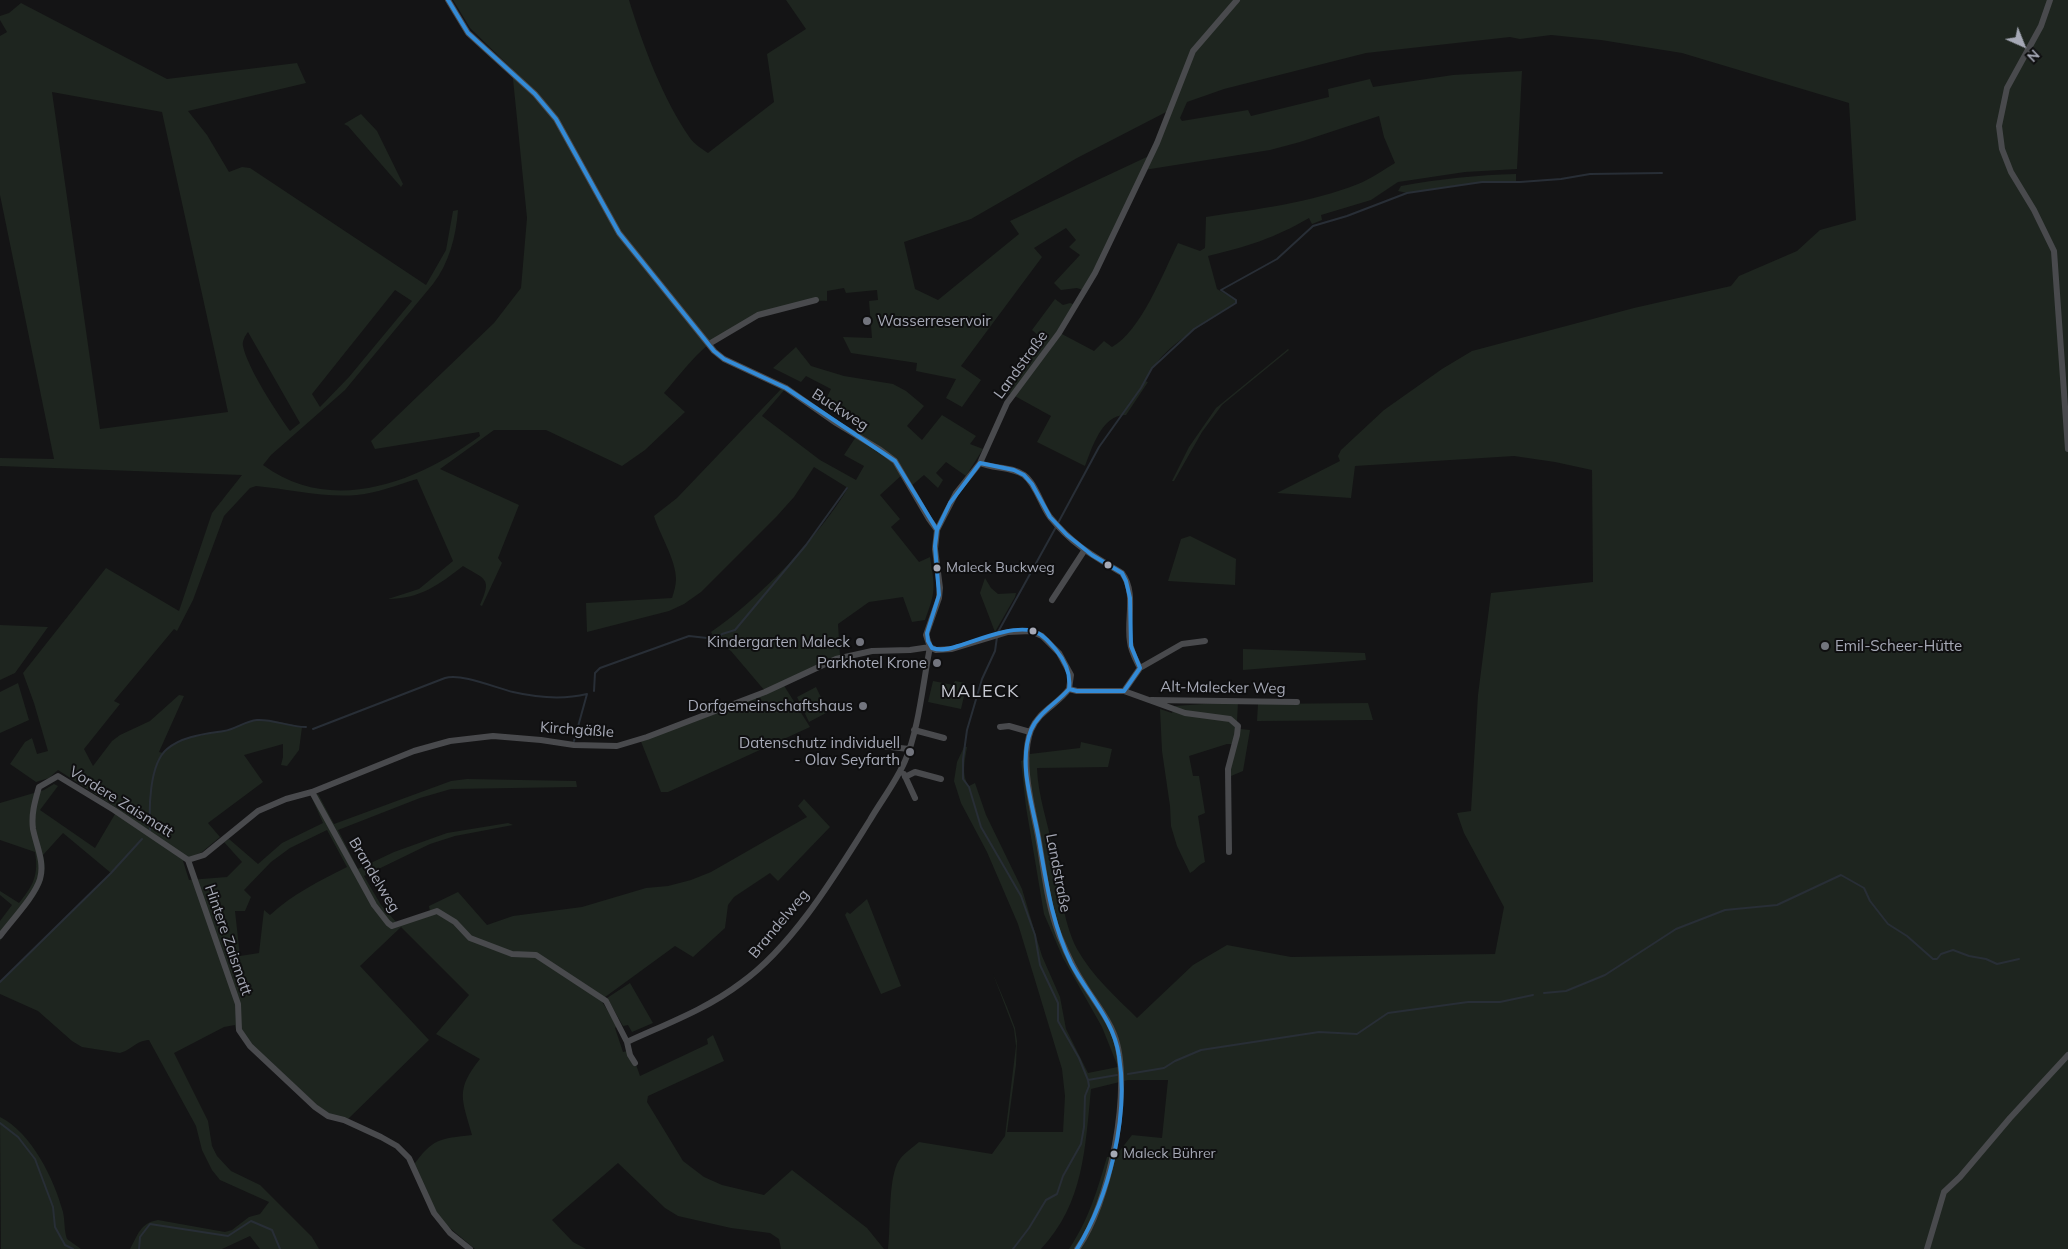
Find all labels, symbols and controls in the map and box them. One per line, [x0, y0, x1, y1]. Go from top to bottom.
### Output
north arrow [1998, 20, 2048, 70]
text: N [2023, 46, 2043, 66]
place label: Wasserreservoir [877, 312, 991, 330]
marker: Wasserreservoir [861, 315, 873, 327]
street label: Landstraße [990, 328, 1052, 402]
street label: Buckweg [808, 385, 872, 435]
place label: Maleck Buckweg [946, 560, 1055, 576]
unlabelled marker [1103, 560, 1113, 570]
marker: Maleck Buckweg [932, 563, 942, 573]
unlabelled marker [1028, 626, 1038, 636]
place label: Kindergarten Maleck [707, 633, 850, 651]
marker: Kindergarten Maleck [854, 636, 866, 648]
place label: Emil-Scheer-Hütte [1835, 637, 1962, 655]
marker: Emil-Scheer-Hütte [1819, 640, 1831, 652]
place label: Parkhotel Krone [817, 654, 927, 672]
marker: Parkhotel Krone [931, 657, 943, 669]
street label: Alt-Malecker Weg [1160, 678, 1286, 698]
district label: MALECK [940, 681, 1020, 703]
place label: Dorfgemeinschaftshaus [688, 697, 853, 715]
marker: Dorfgemeinschaftshaus [857, 700, 869, 712]
street label: Kirchgäßle [539, 718, 615, 742]
place label: Datenschutz individuell - Olav Seyfarth [739, 734, 900, 769]
marker: Datenschutz individuell - Olav Seyfarth [904, 746, 916, 758]
street label: Vordere Zaismatt [66, 763, 176, 841]
street label: Landstraße [1042, 832, 1074, 914]
street label: Brandelweg [345, 834, 403, 916]
street label: Hintere Zaismatt [201, 882, 255, 998]
street label: Brandelweg [745, 886, 813, 962]
place label: Maleck Bührer [1123, 1146, 1216, 1162]
marker: Maleck Bührer [1109, 1149, 1119, 1159]

